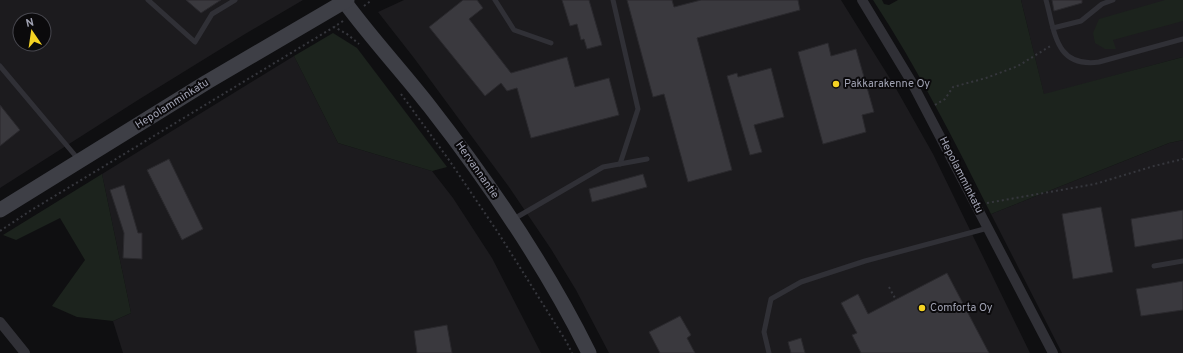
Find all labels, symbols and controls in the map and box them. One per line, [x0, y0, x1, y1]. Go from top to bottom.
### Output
north arrow [12, 12, 52, 52]
text: N [25, 16, 35, 31]
street label: Hepolamminkatu [133, 76, 211, 132]
place label: Pakkarakenne Oy [844, 77, 930, 91]
marker: Pakkarakenne Oy [831, 79, 841, 89]
street label: Hepolamminkatu [936, 134, 986, 216]
street label: Hervannantie [452, 139, 502, 201]
place label: Comforta Oy [930, 301, 993, 315]
marker: Comforta Oy [917, 303, 927, 313]

